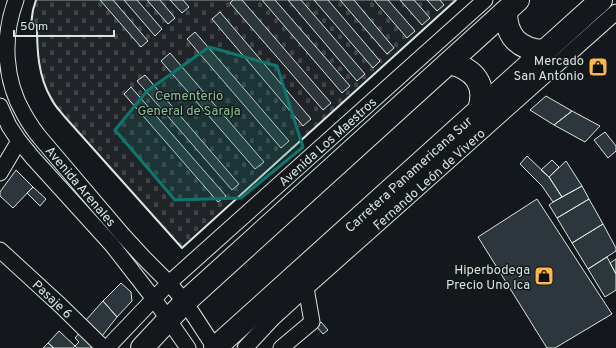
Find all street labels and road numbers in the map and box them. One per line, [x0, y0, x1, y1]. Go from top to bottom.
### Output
street label: Avenida Los Maestros [276, 95, 381, 191]
street label: Carretera Panamericana Sur [343, 114, 476, 237]
street label: Fernando León de Vivero [371, 126, 489, 234]
street label: Avenida Arenales [41, 144, 118, 231]
street label: Pasaje 6 [28, 278, 75, 323]

